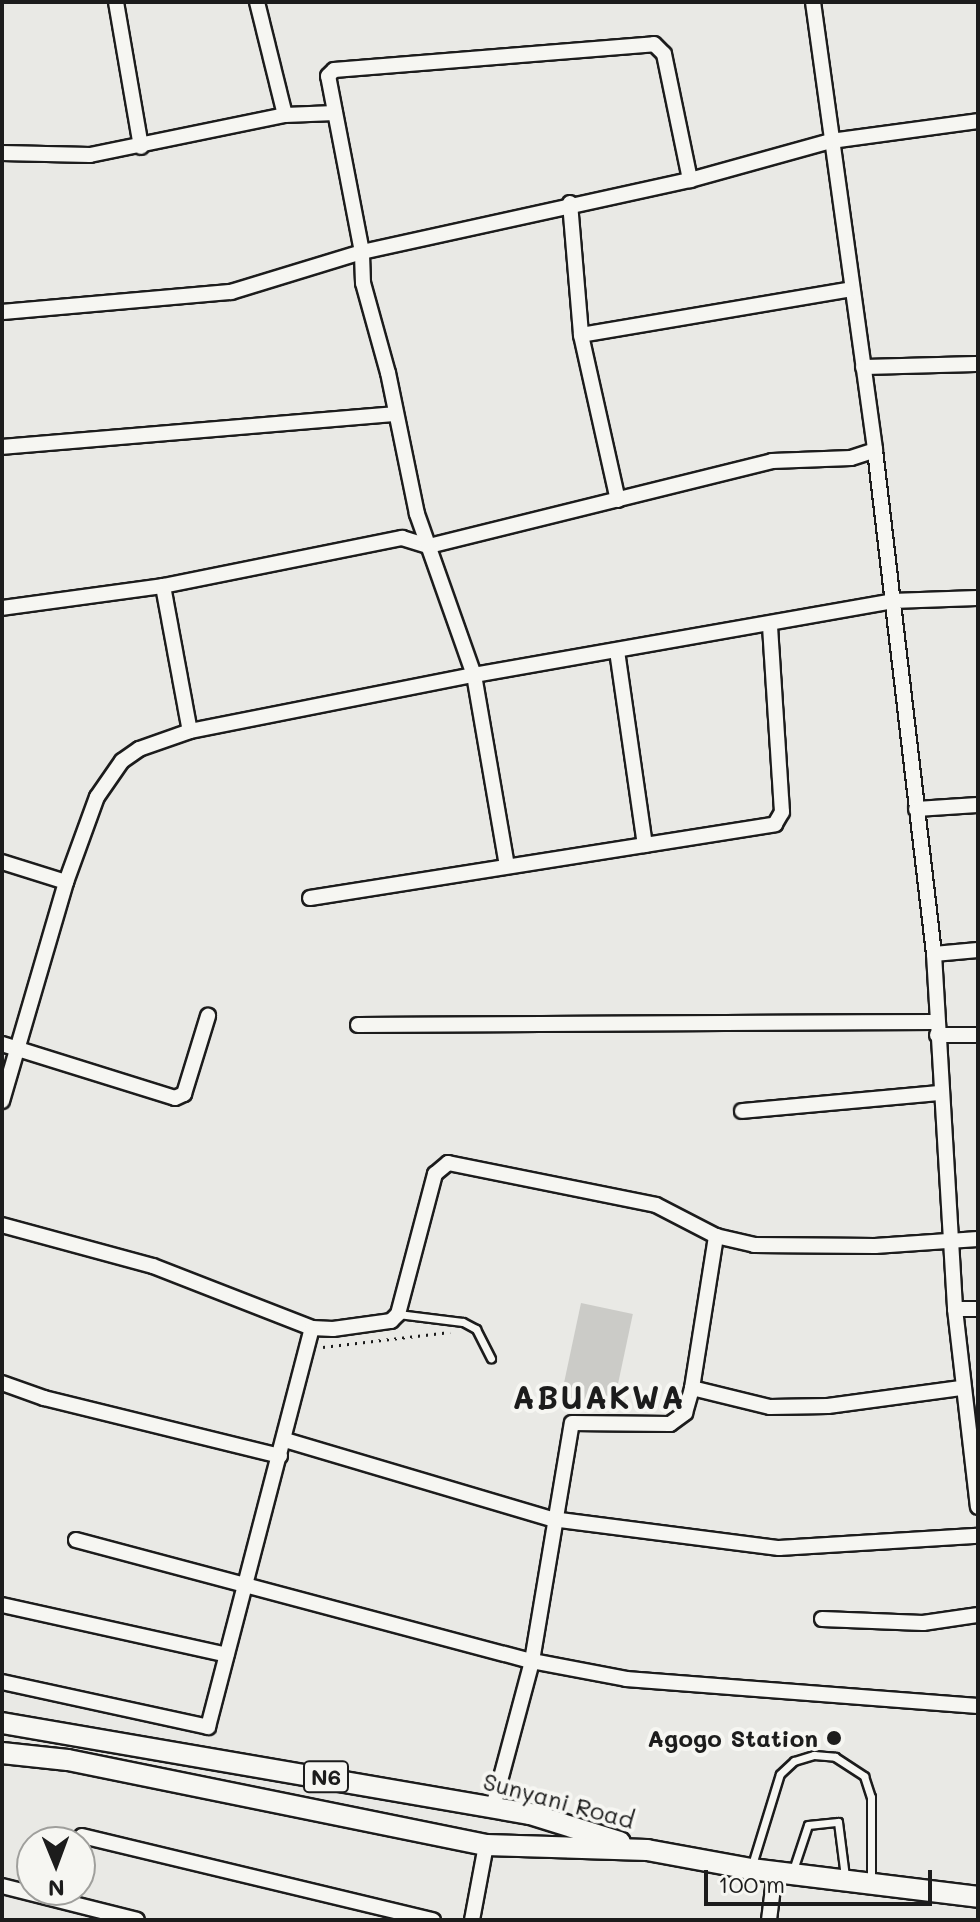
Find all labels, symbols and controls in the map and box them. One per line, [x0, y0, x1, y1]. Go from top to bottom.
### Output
district label: ABUAKWA [512, 1377, 686, 1415]
place label: Agogo Station [647, 1724, 818, 1752]
marker: Agogo Station [825, 1729, 843, 1747]
road number: N6 [302, 1759, 350, 1795]
street label: Sunyani Road [480, 1766, 638, 1834]
north arrow [16, 1826, 96, 1906]
scale bar [708, 1854, 936, 1904]
text: 100 m [718, 1868, 785, 1899]
text: N [48, 1874, 65, 1903]

